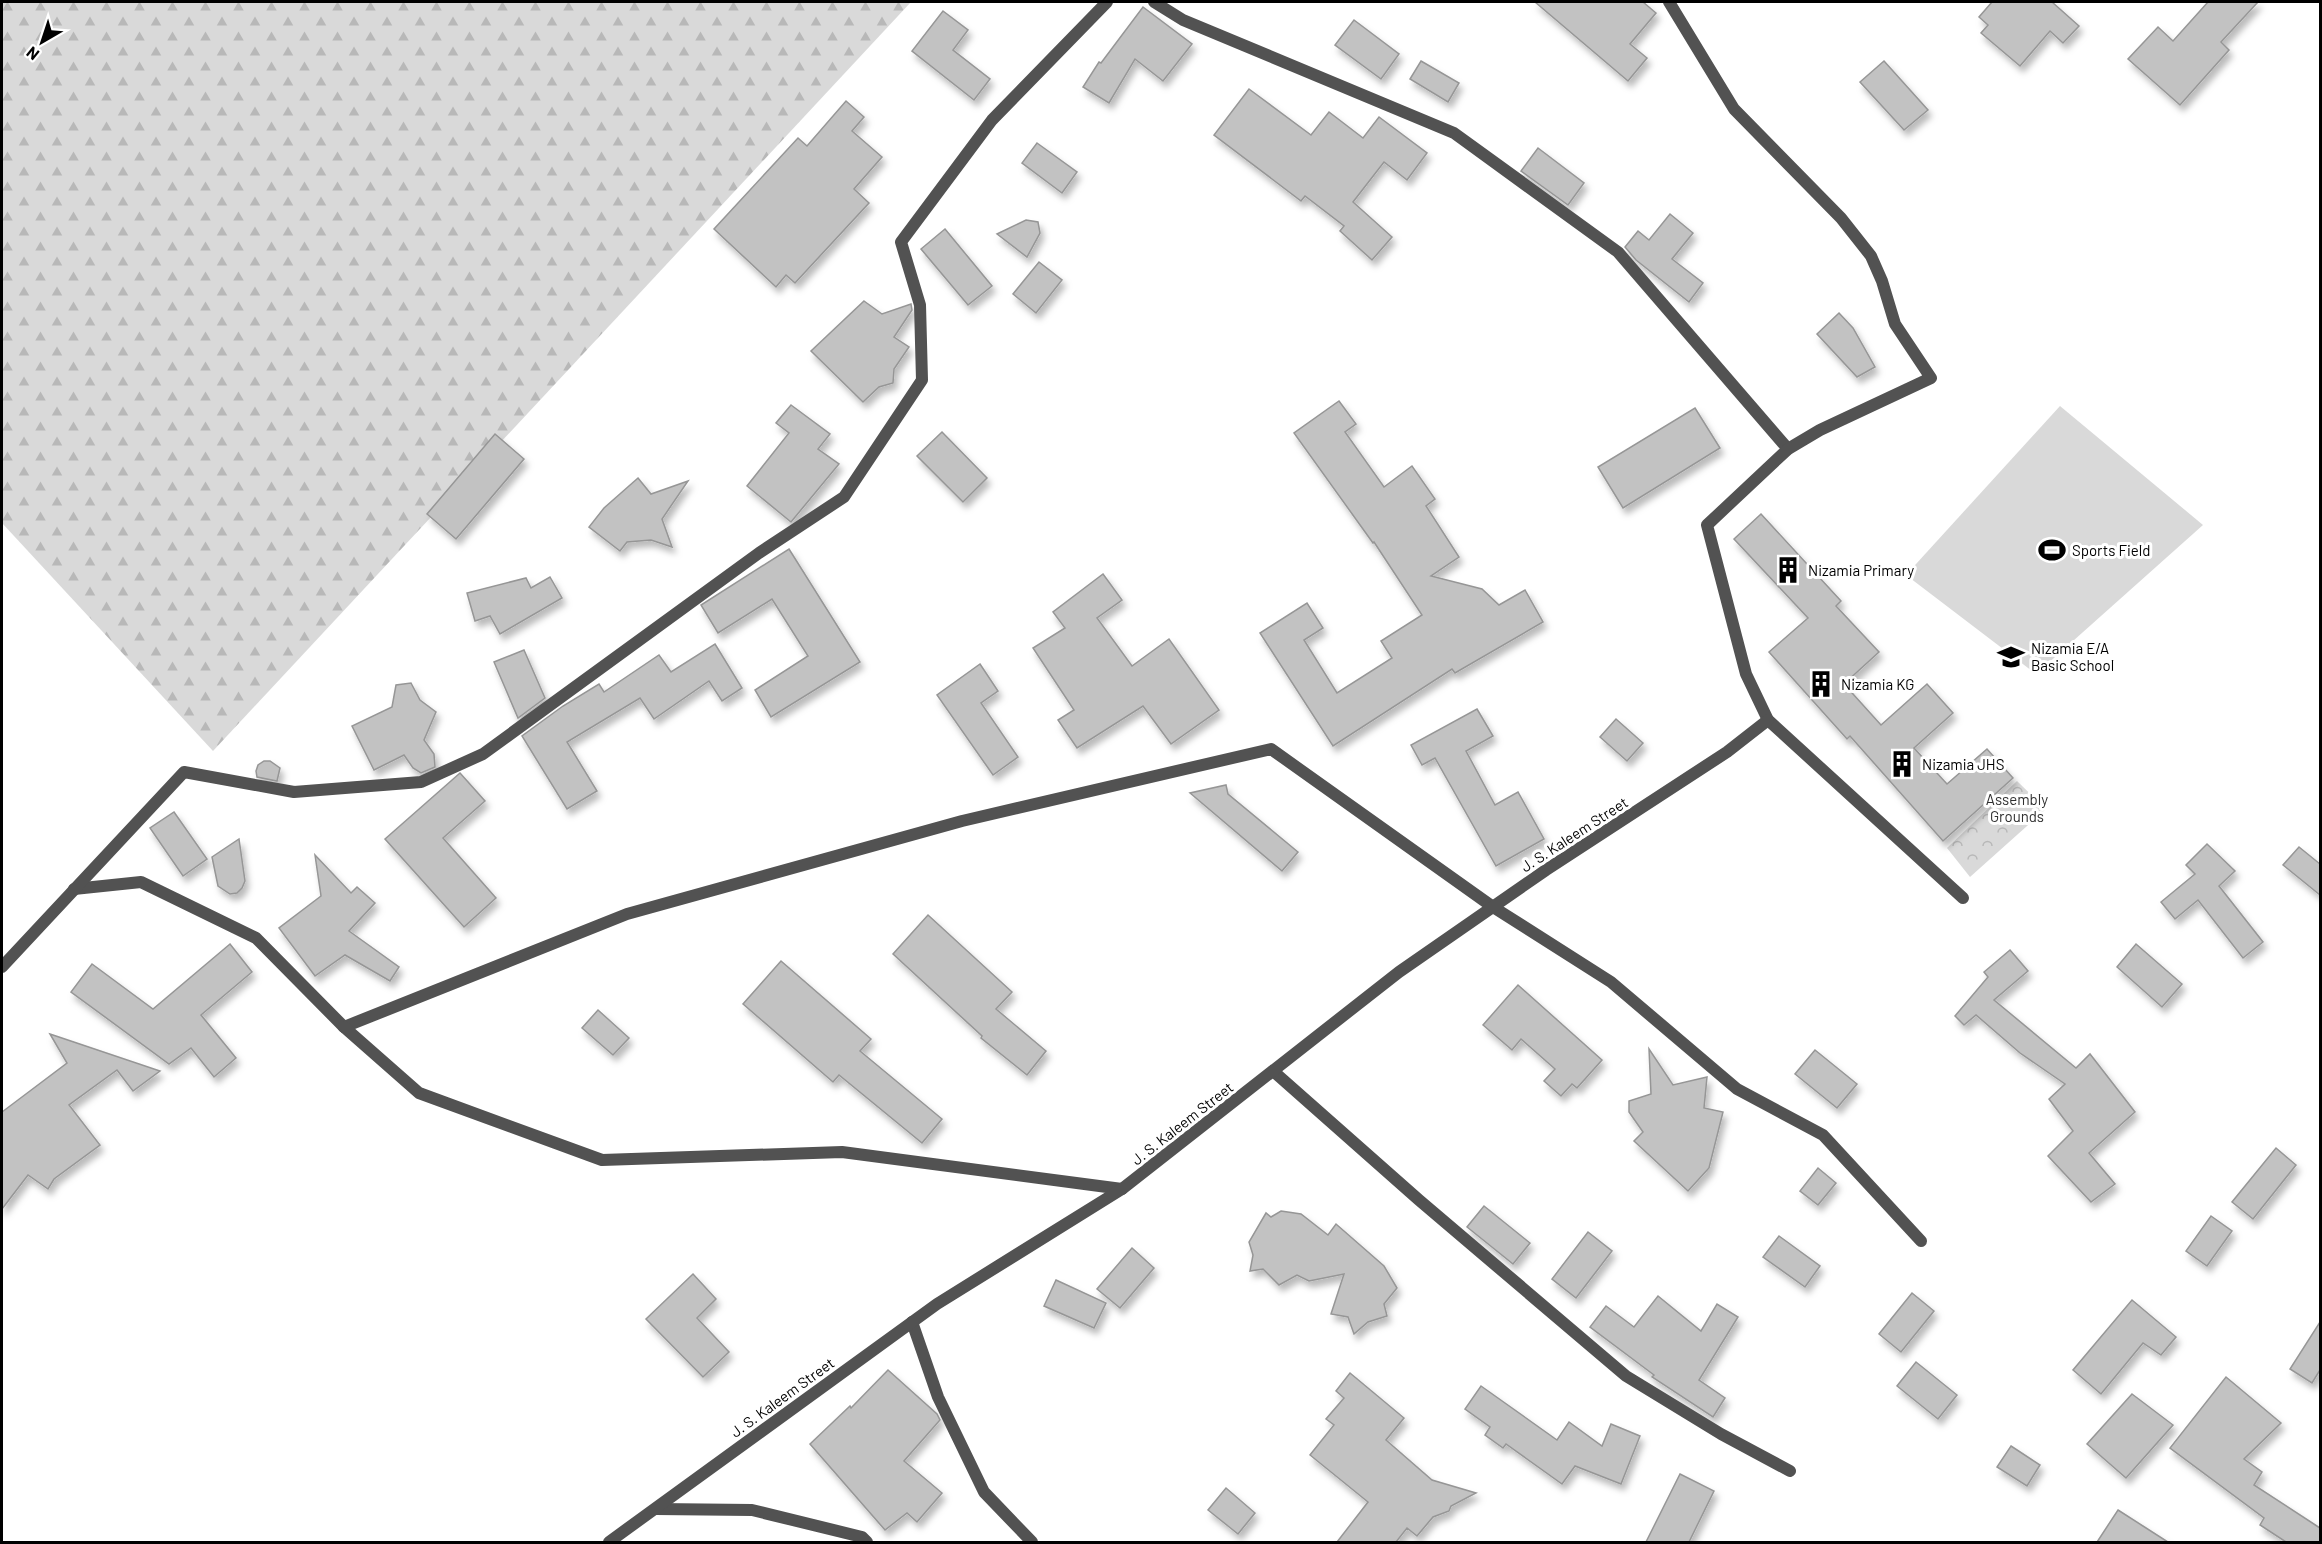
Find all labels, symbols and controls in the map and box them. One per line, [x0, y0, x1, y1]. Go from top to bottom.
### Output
north arrow [12, 12, 72, 72]
text: N [22, 43, 42, 65]
sports icon: Sports Field [2037, 535, 2067, 565]
place label: Sports Field [2072, 541, 2150, 559]
building icon: Nizamia Primary [1773, 555, 1803, 585]
place label: Nizamia Primary [1808, 561, 1914, 579]
place label: Nizamia E/A Basic School [2031, 639, 2114, 674]
school or university icon: Nizamia E/A Basic School [1996, 642, 2026, 672]
building icon: Nizamia KG [1806, 669, 1836, 699]
place label: Nizamia KG [1841, 675, 1914, 693]
building icon: Nizamia JHS [1887, 749, 1917, 779]
place label: Nizamia JHS [1922, 755, 2004, 773]
park label: Assembly Grounds [1986, 790, 2048, 825]
street label: J. S. Kaleem Street [1517, 793, 1631, 875]
street label: J. S. Kaleem Street [1128, 1078, 1236, 1168]
street label: J. S. Kaleem Street [727, 1353, 837, 1441]

